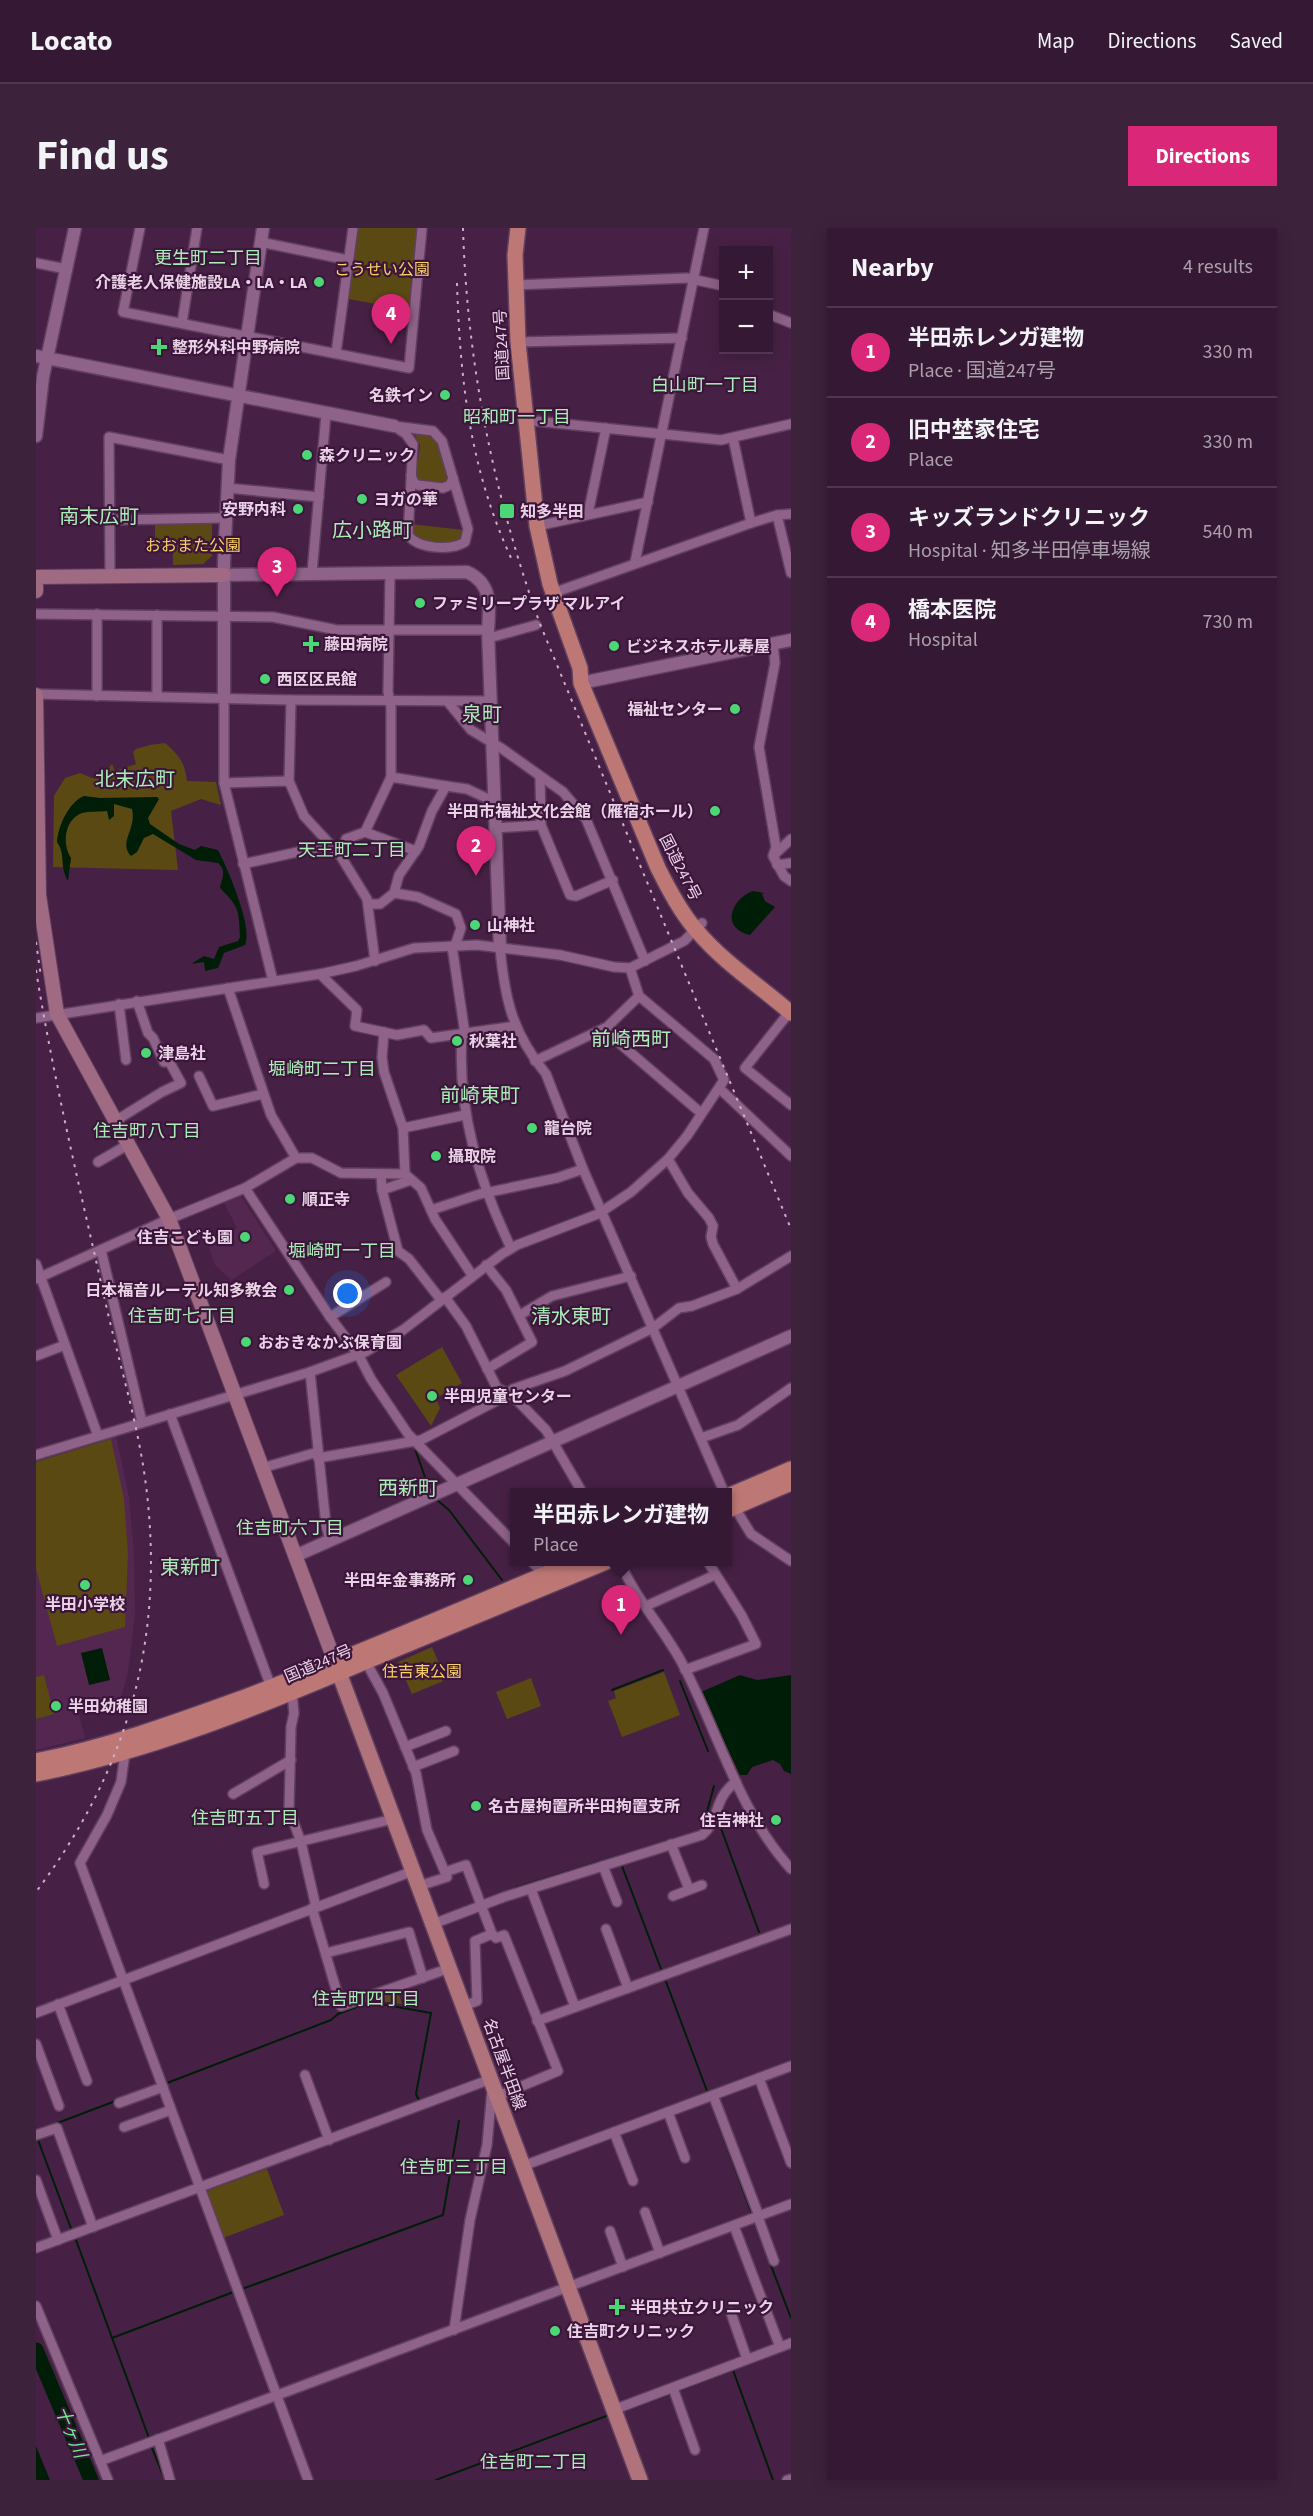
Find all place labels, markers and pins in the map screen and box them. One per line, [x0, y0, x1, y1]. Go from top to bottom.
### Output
place label: 介護老人保健施設LA・LA・LA [95, 272, 308, 294]
marker: 介護老人保健施設LA・LA・LA [312, 275, 326, 289]
pin: 4 [372, 294, 410, 344]
place label: 整形外科中野病院 [172, 337, 300, 359]
marker: 整形外科中野病院 [150, 338, 168, 356]
place label: 名鉄イン [369, 385, 433, 407]
marker: 名鉄イン [438, 388, 452, 402]
place label: 森クリニック [319, 445, 415, 467]
marker: 森クリニック [300, 448, 314, 462]
place label: ヨガの華 [374, 489, 438, 511]
marker: ヨガの華 [355, 492, 369, 506]
place label: 安野内科 [222, 499, 286, 521]
place label: 知多半田 [520, 501, 584, 523]
marker: 安野内科 [291, 502, 305, 516]
marker: 知多半田 [498, 502, 516, 520]
pin: 3 [258, 548, 296, 597]
place label: ファミリープラザ マルアイ [432, 593, 625, 615]
marker: ファミリープラザ マルアイ [413, 596, 427, 610]
place label: 藤田病院 [324, 634, 388, 656]
marker: 藤田病院 [302, 635, 320, 653]
place label: ビジネスホテル寿屋 [626, 636, 770, 658]
marker: ビジネスホテル寿屋 [607, 639, 621, 653]
place label: 西区区民館 [277, 669, 357, 691]
marker: 西区区民館 [258, 672, 272, 686]
place label: 福祉センター [627, 699, 723, 721]
marker: 福祉センター [728, 702, 742, 716]
place label: 半田市福祉文化会館（雁宿ホール） [447, 801, 703, 823]
marker: 半田市福祉文化会館（雁宿ホール） [708, 804, 722, 818]
pin: 2 [456, 826, 496, 876]
place label: 山神社 [487, 915, 535, 937]
marker: 山神社 [468, 918, 482, 932]
place label: 秋葉社 [469, 1031, 517, 1053]
marker: 秋葉社 [450, 1034, 464, 1048]
place label: 津島社 [158, 1043, 206, 1065]
marker: 津島社 [139, 1046, 153, 1060]
place label: 龍台院 [544, 1118, 592, 1140]
marker: 龍台院 [525, 1121, 539, 1135]
place label: 攝取院 [448, 1146, 496, 1168]
marker: 攝取院 [429, 1149, 443, 1163]
place label: 順正寺 [302, 1189, 350, 1211]
marker: 順正寺 [283, 1192, 297, 1206]
place label: 住吉こども園 [136, 1227, 233, 1249]
marker: 住吉こども園 [238, 1230, 252, 1244]
place label: 日本福音ルーテル知多教会 [85, 1280, 277, 1302]
marker: 日本福音ルーテル知多教会 [282, 1283, 296, 1297]
place label: おおきなかぶ保育園 [258, 1332, 402, 1354]
marker: おおきなかぶ保育園 [239, 1335, 253, 1349]
place label: 半田児童センター [444, 1386, 572, 1408]
marker: 半田児童センター [425, 1389, 439, 1403]
place label: 半田年金事務所 [344, 1570, 456, 1592]
marker: 半田年金事務所 [461, 1573, 475, 1587]
marker: 半田小学校 [78, 1578, 92, 1592]
pin: 1 [602, 1586, 640, 1635]
place label: 半田小学校 [45, 1594, 125, 1616]
place label: 半田幼稚園 [68, 1696, 148, 1718]
marker: 半田幼稚園 [49, 1699, 63, 1713]
place label: 名古屋拘置所半田拘置支所 [488, 1796, 680, 1818]
marker: 名古屋拘置所半田拘置支所 [469, 1799, 483, 1813]
place label: 住吉神社 [699, 1810, 764, 1832]
marker: 住吉神社 [769, 1813, 783, 1827]
place label: 半田共立クリニック [630, 2297, 774, 2319]
marker: 半田共立クリニック [608, 2298, 626, 2316]
place label: 住吉町クリニック [566, 2321, 695, 2343]
marker: 住吉町クリニック [548, 2324, 562, 2338]

